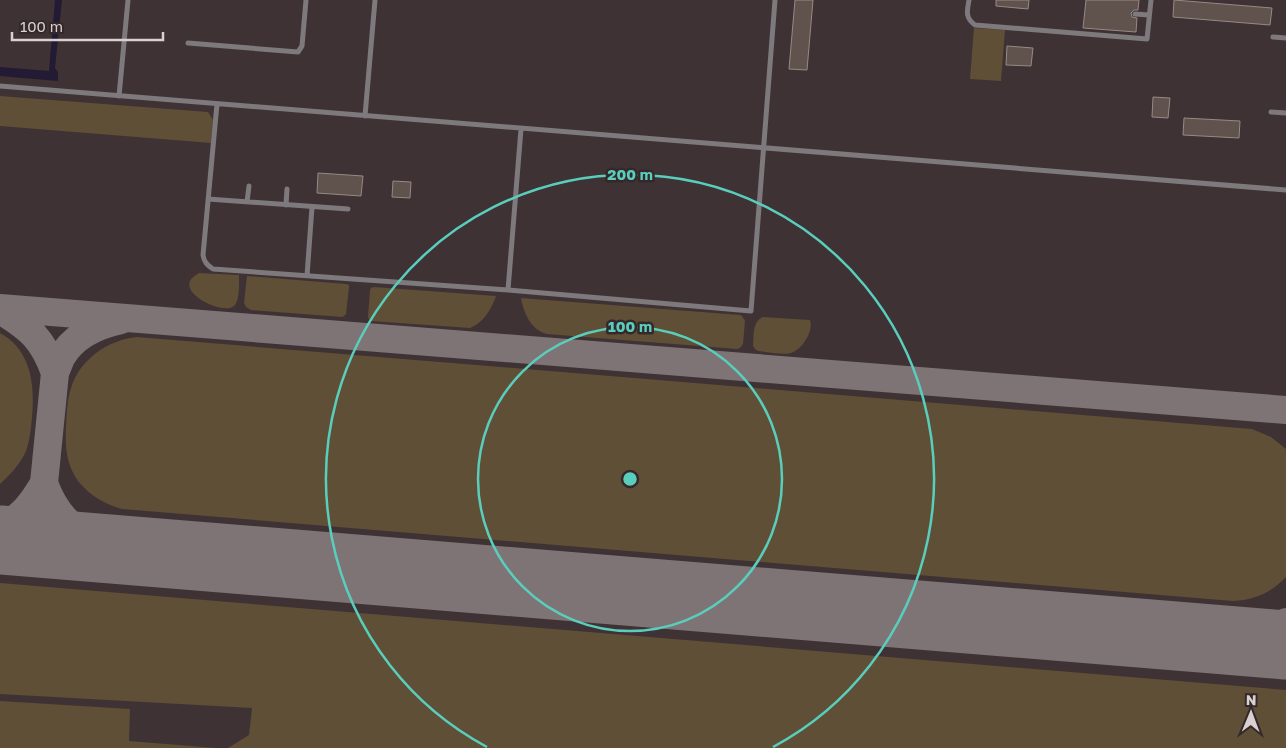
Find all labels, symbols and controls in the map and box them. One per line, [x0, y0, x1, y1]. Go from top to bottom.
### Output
scale bar [12, 10, 164, 42]
text: 100 m [20, 17, 63, 35]
text: 200 m [607, 165, 653, 183]
text: 100 m [608, 317, 652, 335]
centre of rings [621, 470, 639, 488]
north arrow [1226, 688, 1276, 738]
text: N [1246, 691, 1257, 708]

